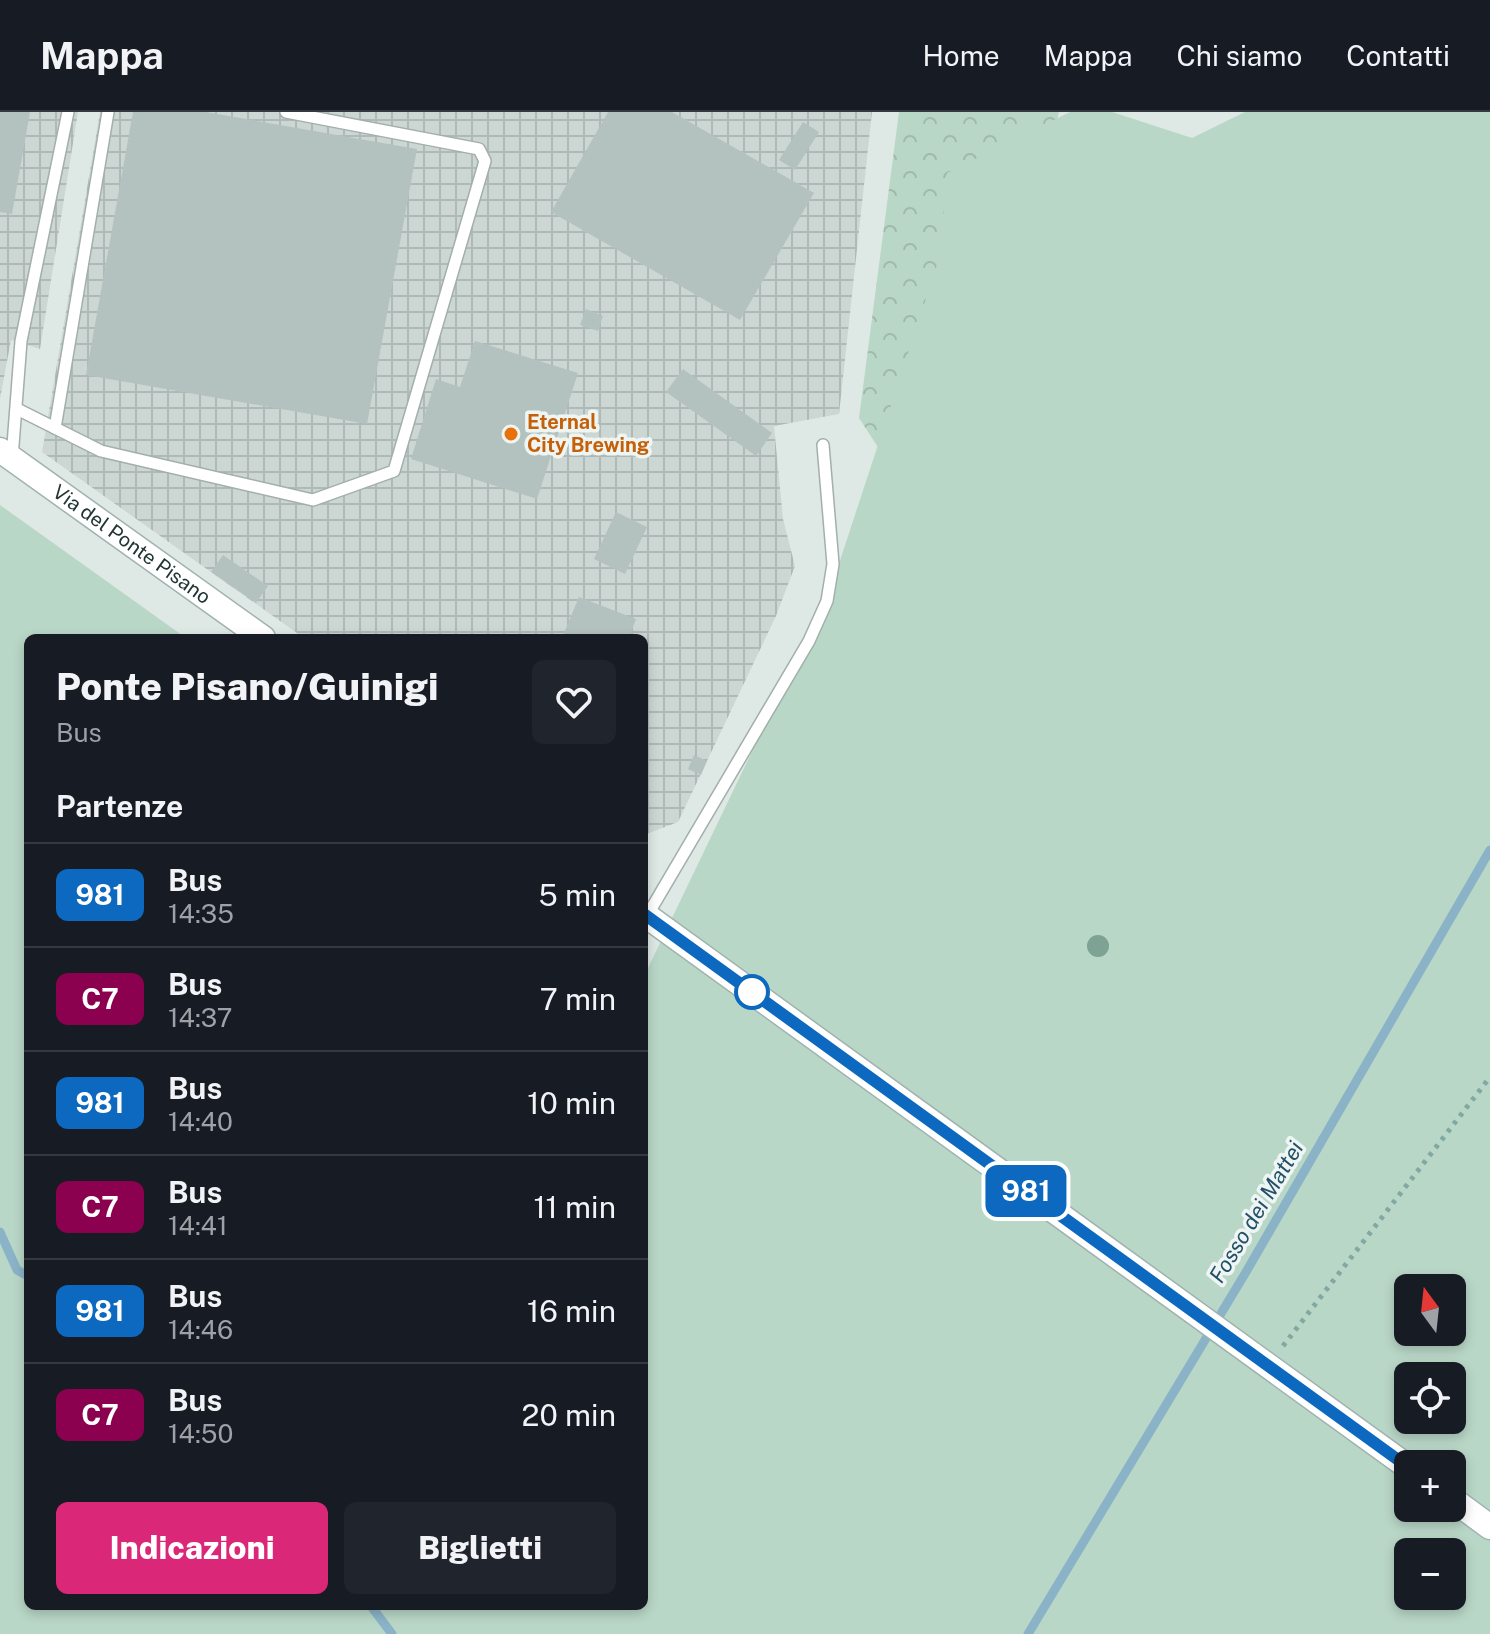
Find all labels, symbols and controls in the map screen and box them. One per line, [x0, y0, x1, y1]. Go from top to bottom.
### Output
text: Mappa [40, 33, 164, 78]
text: Home [923, 39, 1000, 72]
text: Mappa [1044, 39, 1133, 72]
text: Chi siamo [1177, 39, 1302, 72]
text: Contatti [1346, 39, 1450, 72]
place label: Eternal City Brewing [527, 410, 650, 457]
marker: Eternal City Brewing [502, 425, 520, 443]
street label: Via del Ponte Pisano [48, 480, 216, 609]
button: heart [532, 660, 616, 744]
text: Ponte Pisano/Guinigi [56, 664, 438, 709]
text: Bus [56, 717, 102, 748]
text: Partenze [56, 788, 183, 824]
text: Bus [168, 862, 222, 898]
text: 5 min [539, 877, 616, 913]
text: 981 [75, 878, 125, 911]
text: 14:35 [168, 898, 234, 929]
text: Bus [168, 966, 222, 1002]
unlabelled marker [735, 975, 769, 1009]
text: 7 min [540, 981, 616, 1017]
text: C7 [81, 982, 119, 1015]
text: 14:37 [168, 1002, 232, 1033]
text: Bus [168, 1070, 222, 1106]
text: 10 min [527, 1085, 616, 1121]
text: 981 [75, 1086, 125, 1119]
text: 14:40 [168, 1106, 233, 1137]
water label: Fosso dei Mattei [1204, 1136, 1309, 1287]
line badge: 981 [980, 1165, 1072, 1217]
text: Bus [168, 1174, 222, 1210]
text: 981 [1001, 1174, 1051, 1207]
text: 11 min [533, 1189, 616, 1225]
text: C7 [81, 1190, 119, 1223]
text: 14:41 [168, 1210, 228, 1241]
north arrow [1394, 1274, 1466, 1346]
map controls [1394, 1274, 1466, 1610]
text: Bus [168, 1278, 222, 1314]
text: 16 min [527, 1293, 616, 1329]
text: 981 [75, 1294, 125, 1327]
text: 14:46 [168, 1314, 233, 1345]
button: locate [1394, 1362, 1466, 1434]
text: Bus [168, 1382, 222, 1418]
text: 20 min [522, 1397, 616, 1433]
text: C7 [81, 1398, 119, 1431]
text: 14:50 [168, 1418, 233, 1449]
button: + [1394, 1450, 1466, 1522]
button: Indicazioni [56, 1502, 328, 1594]
button: Biglietti [344, 1502, 616, 1594]
button: − [1394, 1538, 1466, 1610]

